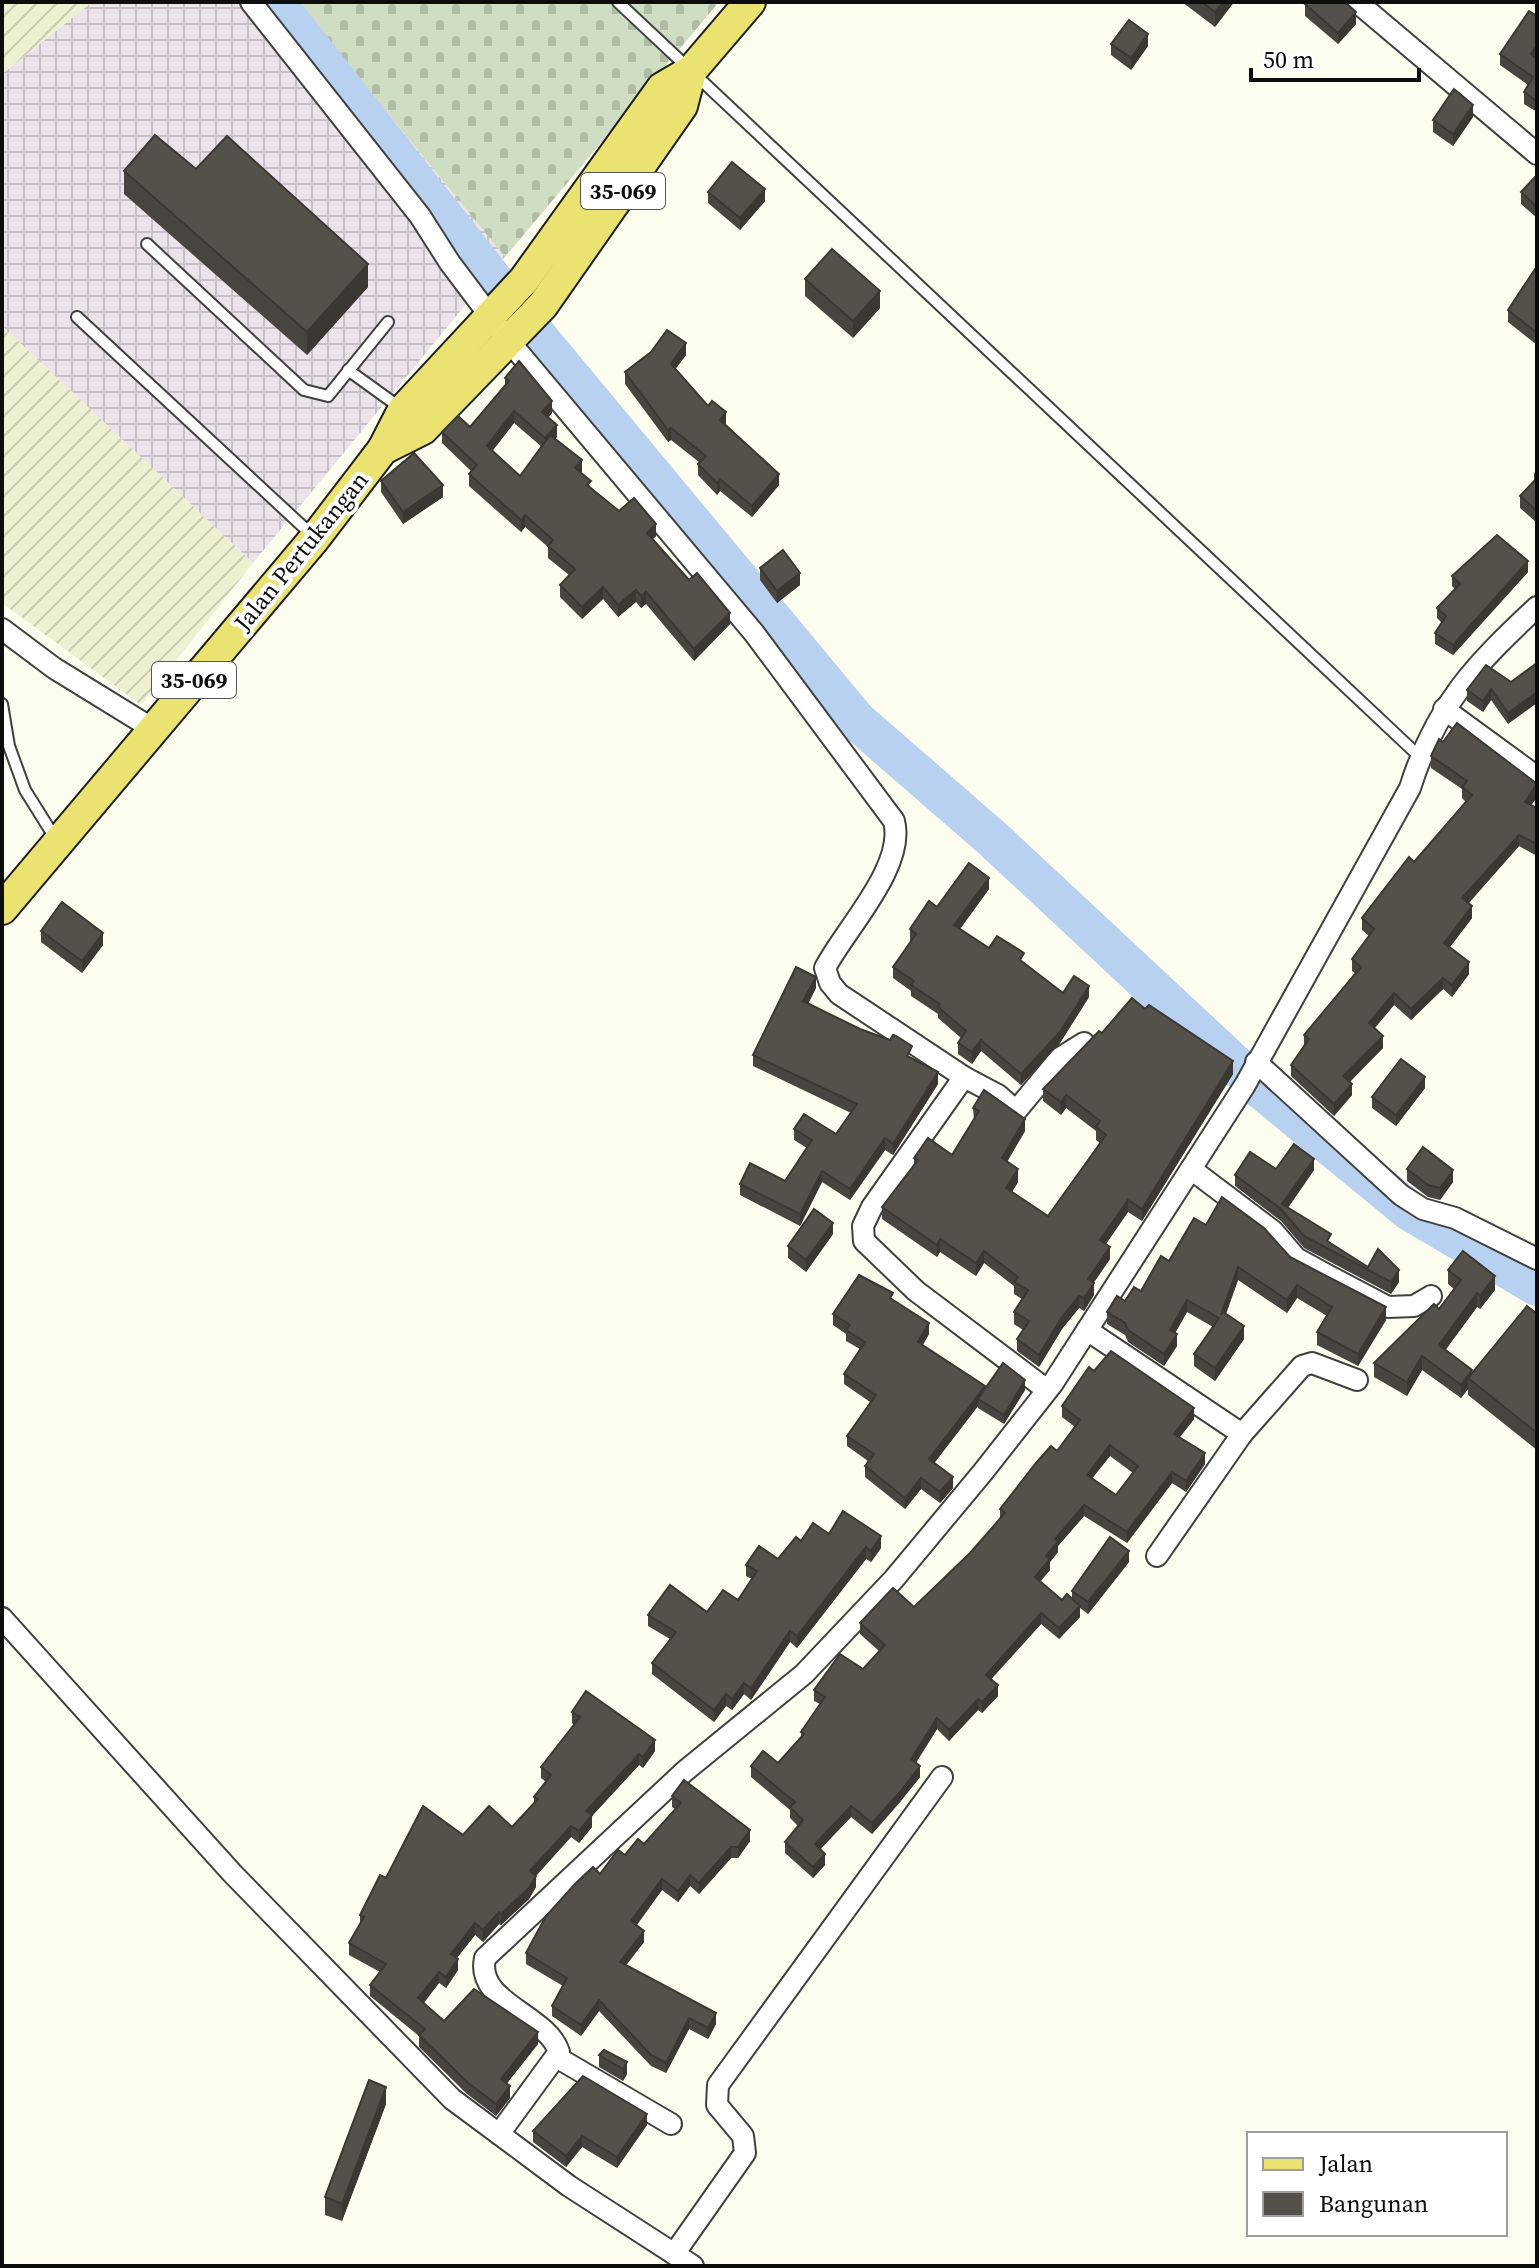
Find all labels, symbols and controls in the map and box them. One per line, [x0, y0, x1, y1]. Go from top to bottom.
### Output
scale bar [1251, 32, 1419, 82]
text: 50 m [1263, 43, 1314, 76]
road number: 35-069 [581, 173, 665, 209]
street label: Jalan Pertukangan [226, 464, 376, 638]
road number: 35-069 [152, 662, 236, 698]
legend [1247, 2132, 1507, 2236]
text: Jalan [1318, 2147, 1373, 2180]
text: Bangunan [1319, 2187, 1428, 2220]

